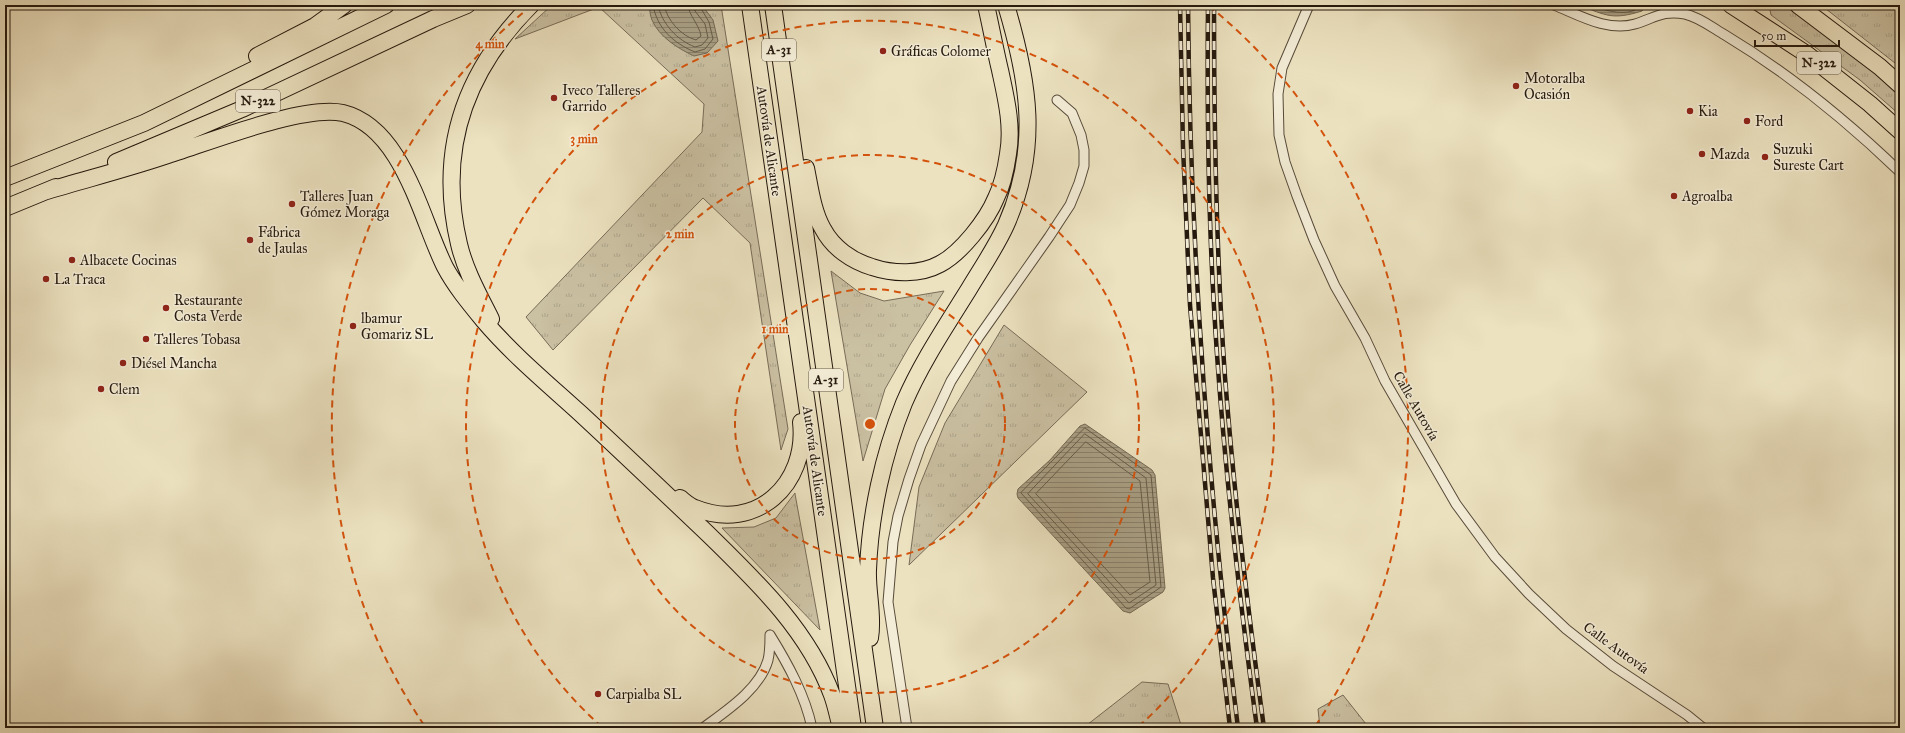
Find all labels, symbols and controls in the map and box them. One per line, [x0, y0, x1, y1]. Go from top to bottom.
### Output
scale bar [1755, 22, 1839, 48]
text: 50 m [1761, 29, 1786, 43]
text: 4 min [475, 37, 505, 52]
road number: A-31 [762, 39, 796, 61]
place label: Gráficas Colomer [891, 43, 991, 60]
marker: Gráficas Colomer [878, 46, 888, 56]
road number: N-322 [1797, 52, 1841, 74]
place label: Motoralba Ocasión [1524, 70, 1585, 103]
marker: Motoralba Ocasión [1511, 81, 1521, 91]
place label: Iveco Talleres Garrido [562, 82, 640, 115]
street label: Autovía de Alicante [753, 84, 785, 197]
road number: N-322 [236, 90, 280, 112]
marker: Iveco Talleres Garrido [549, 93, 559, 103]
place label: Kia [1698, 103, 1718, 120]
marker: Kia [1685, 106, 1695, 116]
place label: Ford [1755, 113, 1783, 130]
marker: Ford [1742, 116, 1752, 126]
text: 3 min [570, 132, 598, 147]
place label: Suzuki Sureste Cart [1773, 141, 1844, 174]
place label: Mazda [1710, 146, 1750, 163]
marker: Mazda [1697, 149, 1707, 159]
marker: Suzuki Sureste Cart [1760, 152, 1770, 162]
place label: Talleres Juan Gómez Moraga [300, 188, 389, 221]
place label: Agroalba [1681, 188, 1733, 205]
marker: Agroalba [1669, 191, 1679, 201]
marker: Talleres Juan Gómez Moraga [287, 199, 297, 209]
place label: Fábrica de Jaulas [258, 224, 307, 258]
text: 2 min [666, 227, 695, 241]
marker: Fábrica de Jaulas [245, 235, 255, 245]
place label: Albacete Cocinas [79, 252, 177, 269]
marker: Albacete Cocinas [67, 255, 77, 265]
place label: La Traca [54, 271, 106, 288]
marker: La Traca [41, 274, 51, 284]
place label: Restaurante Costa Verde [174, 292, 243, 325]
marker: Restaurante Costa Verde [161, 303, 171, 313]
place label: lbamur Gomariz SL [361, 310, 434, 343]
marker: lbamur Gomariz SL [348, 321, 358, 331]
text: 1 min [761, 322, 789, 336]
place label: Talleres Tobasa [154, 331, 241, 348]
marker: Talleres Tobasa [141, 334, 151, 344]
place label: Diésel Mancha [131, 355, 217, 372]
marker: Diésel Mancha [118, 358, 128, 368]
street label: Calle Autovía [1389, 368, 1443, 444]
road number: A-31 [809, 369, 843, 391]
place label: Clem [109, 381, 140, 398]
marker: Clem [96, 384, 106, 394]
street label: Autovía de Alicante [799, 404, 831, 517]
centre of rings [863, 417, 877, 431]
street label: Calle Autovía [1580, 618, 1652, 678]
place label: Carpialba SL [606, 686, 682, 703]
marker: Carpialba SL [593, 689, 603, 699]

